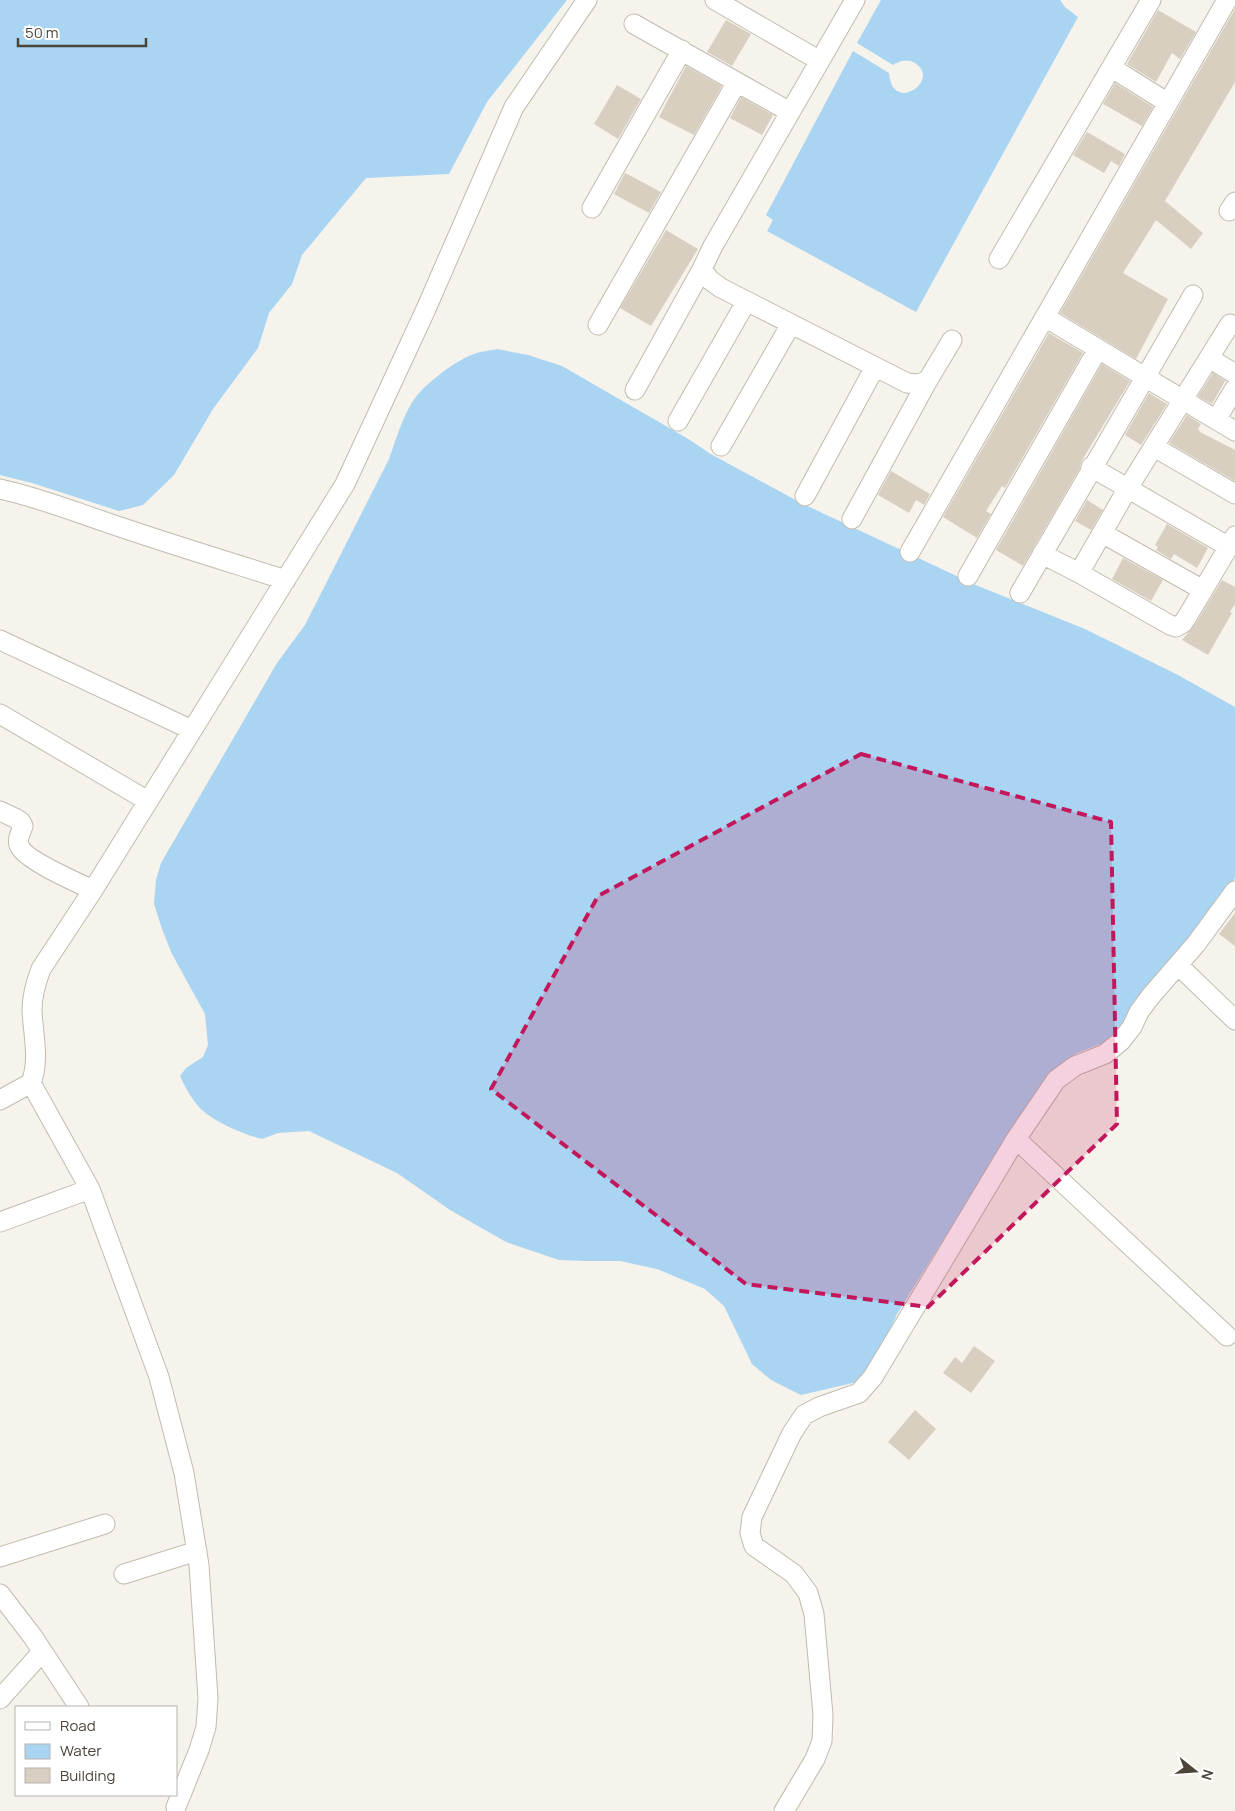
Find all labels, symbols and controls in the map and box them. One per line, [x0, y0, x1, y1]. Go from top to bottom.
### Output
scale bar [18, 15, 145, 47]
text: 50 m [25, 22, 59, 43]
legend [15, 1706, 178, 1796]
text: Road [60, 1715, 96, 1736]
text: Water [60, 1740, 102, 1761]
north arrow [1170, 1746, 1220, 1796]
text: Building [60, 1765, 115, 1786]
text: N [1197, 1767, 1218, 1783]

